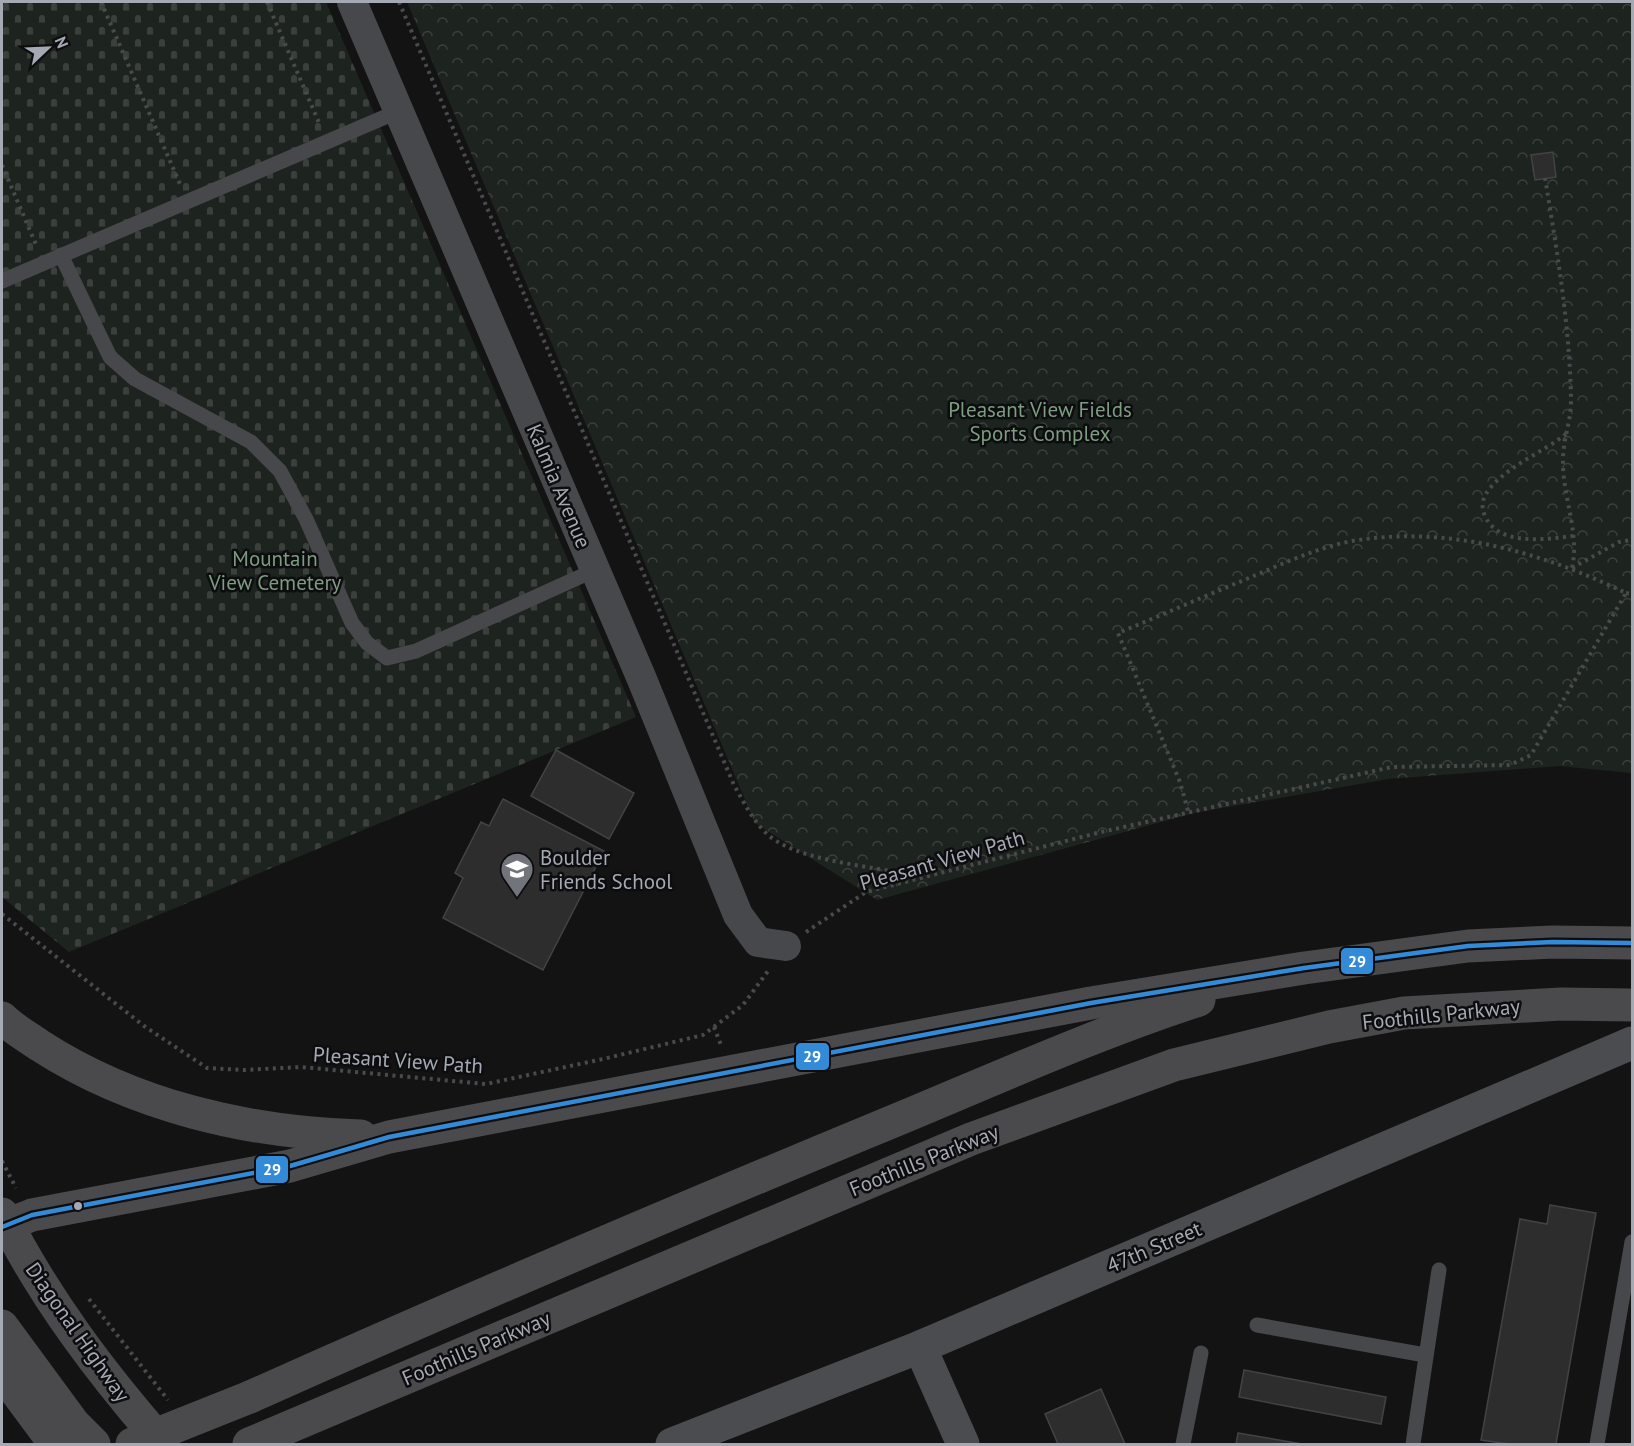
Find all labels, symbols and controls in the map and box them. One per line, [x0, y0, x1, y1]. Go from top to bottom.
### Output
north arrow [18, 18, 78, 78]
text: N [51, 33, 73, 51]
park label: Pleasant View Fields Sports Complex [948, 396, 1132, 447]
street label: Kalmia Avenue [521, 420, 597, 552]
park label: Mountain View Cemetery [208, 545, 342, 596]
street label: Pleasant View Path [856, 824, 1028, 896]
place label: Boulder Friends School [540, 844, 672, 895]
school or university icon: Boulder Friends School [499, 851, 535, 898]
line badge: 29 [1340, 947, 1374, 975]
text: 29 [1348, 951, 1366, 971]
street label: Foothills Parkway [1361, 992, 1521, 1036]
street label: Pleasant View Path [312, 1041, 484, 1079]
line badge: 29 [795, 1042, 830, 1071]
text: 29 [803, 1046, 821, 1066]
street label: Foothills Parkway [845, 1118, 1003, 1202]
line badge: 29 [255, 1155, 289, 1184]
text: 29 [263, 1159, 281, 1179]
unlabelled marker [72, 1200, 84, 1212]
street label: 47th Street [1103, 1215, 1205, 1279]
street label: Diagonal Highway [20, 1257, 136, 1407]
street label: Foothills Parkway [398, 1305, 554, 1391]

